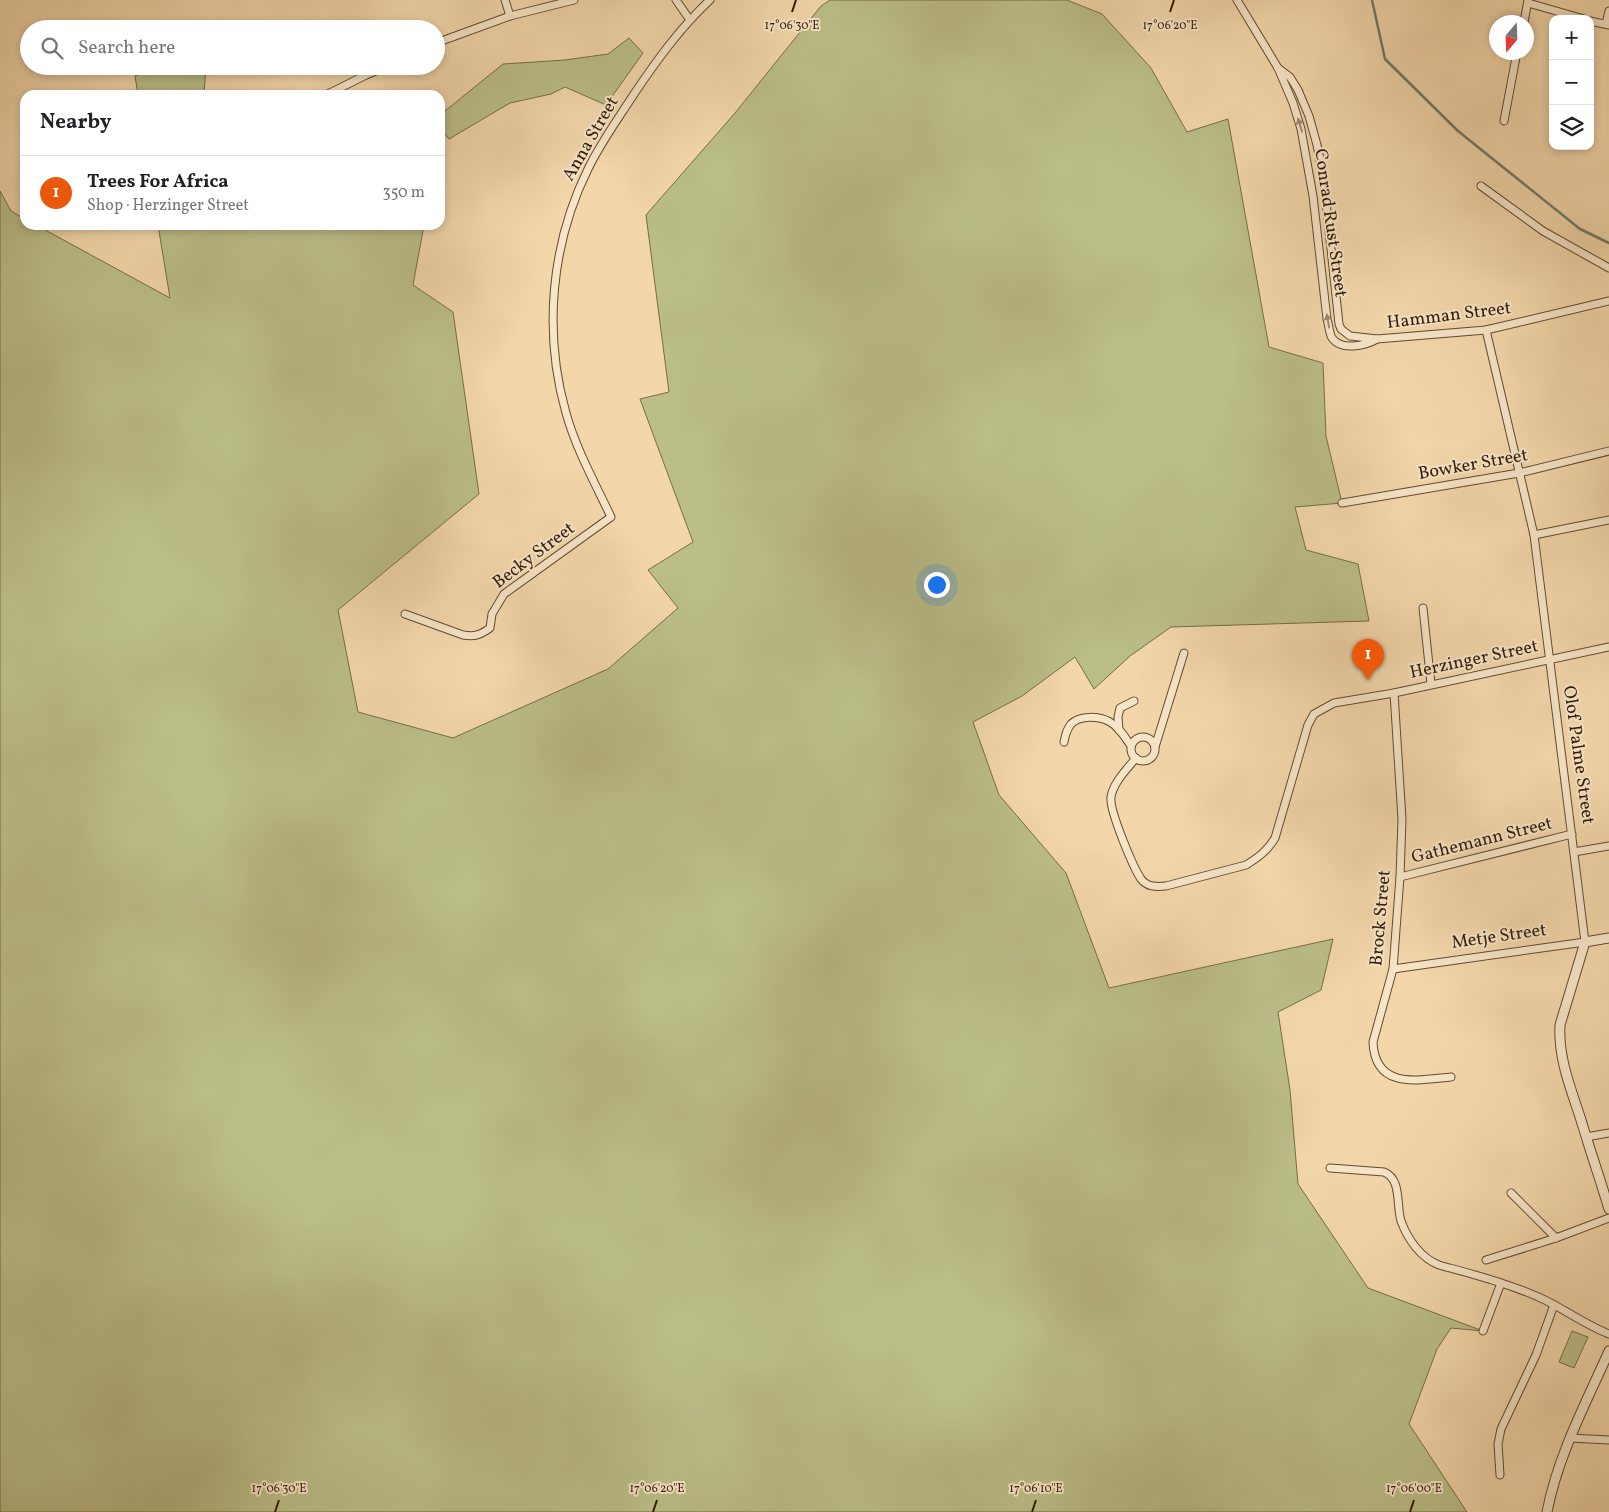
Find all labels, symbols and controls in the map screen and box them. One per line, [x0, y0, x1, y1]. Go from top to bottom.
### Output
north arrow [1489, 15, 1534, 60]
map controls [1549, 15, 1594, 150]
button: + [1549, 15, 1594, 60]
text: 17°06'30"E [765, 18, 819, 34]
text: 17°06'20"E [1142, 18, 1198, 34]
search box [20, 20, 445, 75]
icon: search [38, 34, 66, 62]
text: Search here [78, 35, 175, 61]
button: − [1549, 60, 1594, 105]
street label: Anna Street [557, 92, 625, 186]
button: layers [1549, 105, 1594, 150]
text: Nearby [40, 108, 111, 137]
one-way arrow [1295, 118, 1303, 133]
street label: Conrad Rust Street [1307, 147, 1353, 299]
text: Trees For Africa [87, 169, 229, 195]
text: 1 [53, 182, 59, 204]
text: 350 m [382, 182, 425, 204]
text: Shop · Herzinger Street [87, 195, 249, 217]
street label: Hamman Street [1386, 296, 1512, 336]
one-way arrow [1324, 312, 1332, 328]
street label: Bowker Street [1416, 443, 1530, 487]
street label: Becky Street [488, 517, 580, 595]
your location [924, 572, 950, 598]
street label: Herzinger Street [1407, 634, 1541, 686]
pin: 1 [1352, 639, 1384, 680]
street label: Olof Palme Street [1556, 684, 1600, 826]
street label: Gathemann Street [1409, 811, 1555, 871]
street label: Brock Street [1364, 869, 1398, 967]
street label: Metje Street [1450, 918, 1548, 956]
text: 17°06'30"E [252, 1481, 306, 1497]
text: 17°06'20"E [629, 1481, 685, 1497]
text: 17°06'10"E [1009, 1481, 1063, 1497]
text: 17°06'00"E [1386, 1481, 1442, 1497]

